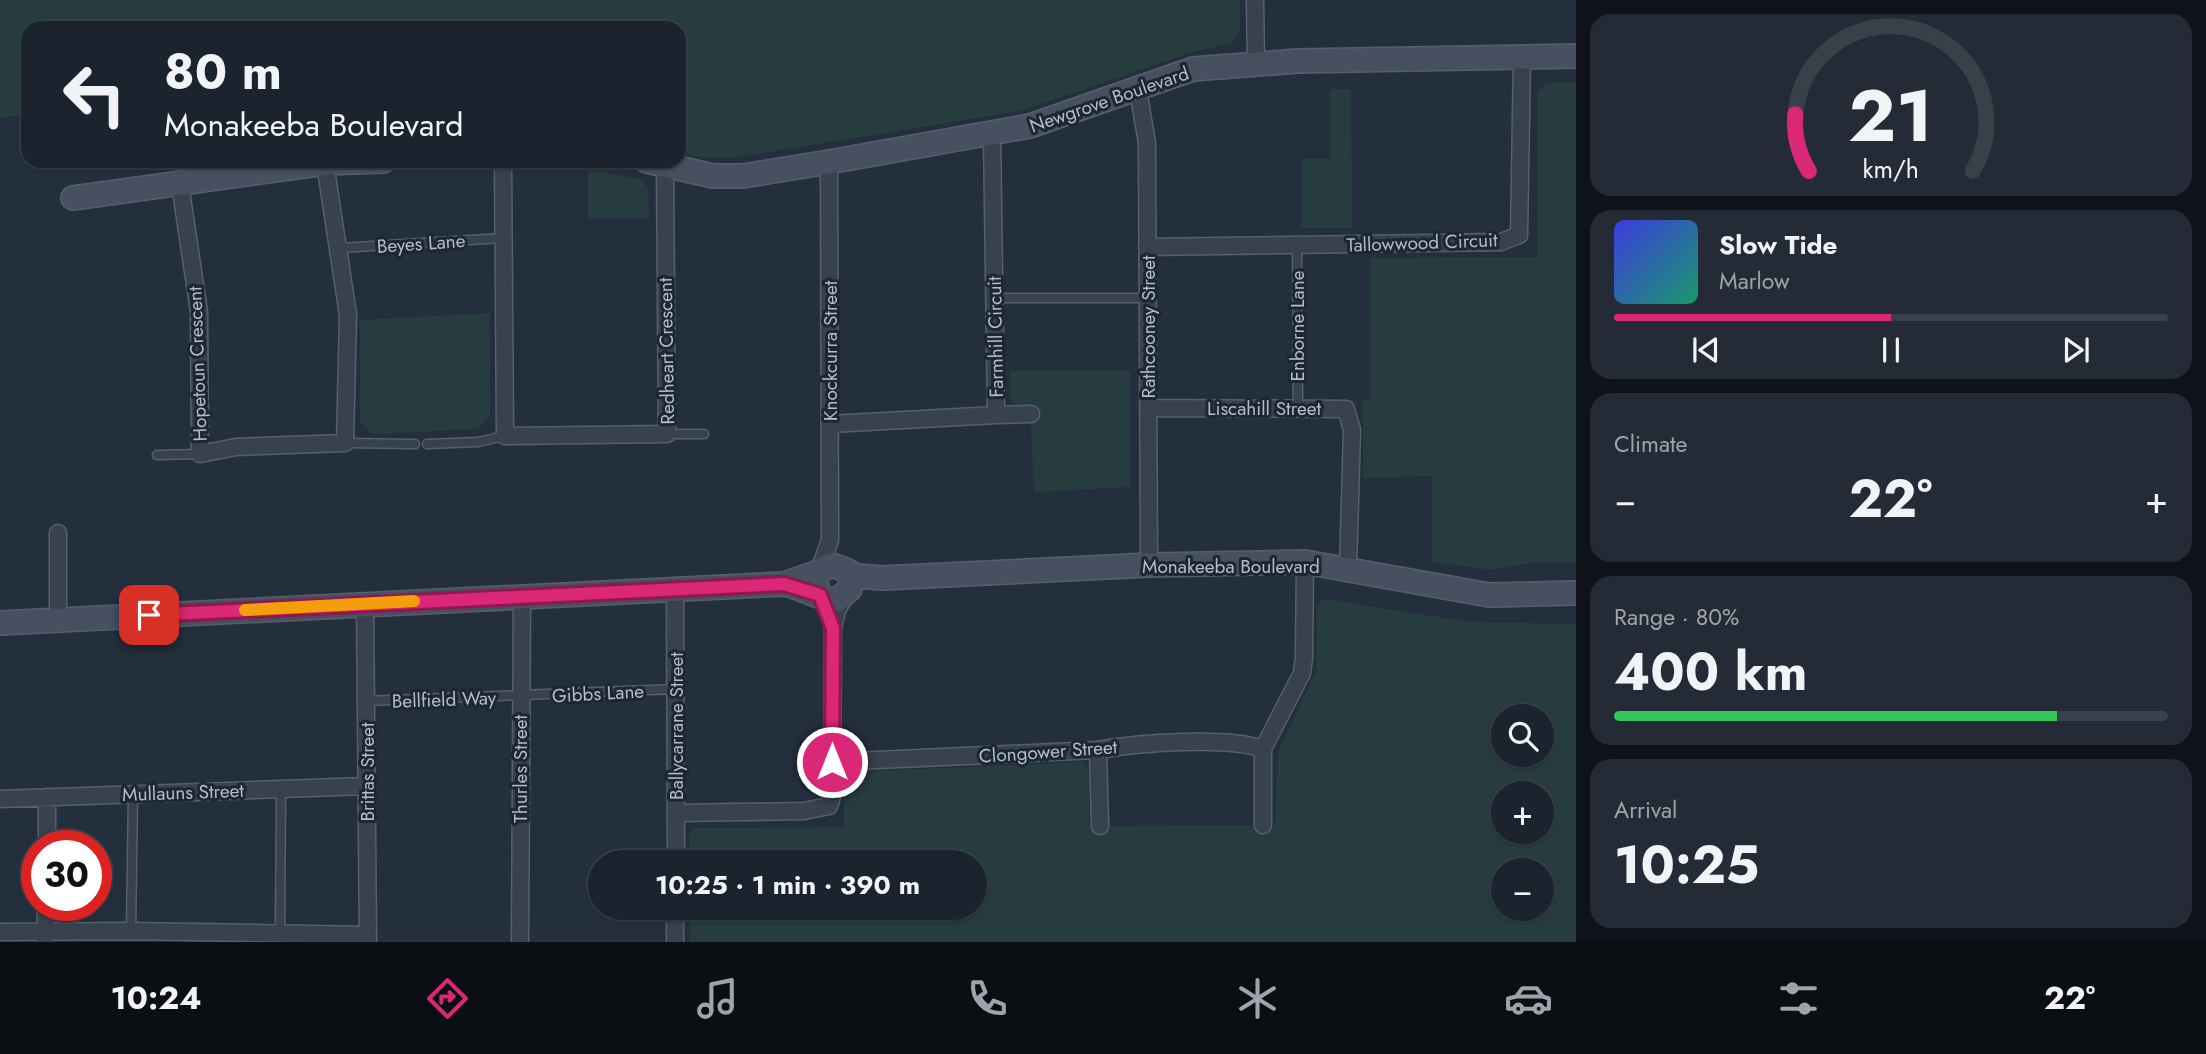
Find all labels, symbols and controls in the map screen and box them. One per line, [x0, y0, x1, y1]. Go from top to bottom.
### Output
text: 80 m [164, 37, 282, 107]
icon: left [49, 49, 140, 140]
street label: Newgrove Boulevard [1026, 59, 1193, 139]
text: 21 [1849, 63, 1933, 168]
text: Monakeeba Boulevard [164, 102, 464, 148]
text: km/h [1863, 151, 1919, 187]
street label: Tallowwood Circuit [1346, 226, 1498, 259]
text: Slow Tide [1719, 226, 1838, 264]
street label: Beyes Lane [376, 227, 466, 260]
street label: Rathcooney Street [1135, 255, 1162, 399]
text: Marlow [1719, 264, 1790, 298]
street label: Enborne Lane [1284, 270, 1311, 382]
street label: Farmhill Circuit [981, 276, 1010, 398]
street label: Redheart Crescent [652, 277, 681, 425]
street label: Knockcurra Street [817, 280, 844, 421]
street label: Hopetoun Crescent [181, 285, 214, 442]
icon: previous [1687, 331, 1725, 369]
icon: pause [1872, 331, 1910, 369]
icon: next [2057, 331, 2095, 369]
street label: Liscahill Street [1207, 395, 1321, 422]
text: Climate [1614, 427, 1687, 461]
text: 22° [1849, 461, 1932, 537]
text: − [1614, 472, 1636, 527]
text: + [2145, 472, 2168, 527]
street label: Monakeeba Boulevard [1142, 553, 1320, 580]
pin [119, 585, 179, 645]
icon: arrive [130, 596, 168, 634]
text: Range · 80% [1614, 600, 1739, 634]
text: 400 km [1614, 634, 1807, 710]
street label: Ballycarrane Street [663, 652, 690, 800]
street label: Gibbs Lane [551, 678, 645, 709]
street label: Bellfield Way [391, 684, 497, 715]
map controls [1491, 704, 1554, 921]
button: search [1491, 704, 1554, 767]
street label: Thurles Street [507, 714, 534, 823]
street label: Brittas Street [354, 722, 381, 822]
position arrow [795, 725, 869, 799]
street label: Clongower Street [978, 733, 1119, 770]
street label: Mullauns Street [122, 777, 245, 808]
button: + [1491, 781, 1554, 844]
text: Arrival [1614, 793, 1677, 827]
text: 10:25 [1614, 827, 1759, 903]
speed limit sign: 30 [21, 830, 112, 921]
button: − [1491, 858, 1554, 921]
text: 10:25 · 1 min · 390 m [655, 866, 920, 904]
icon: directions [423, 974, 472, 1023]
icon: music [693, 974, 742, 1023]
icon: phone [963, 974, 1012, 1023]
icon: climate [1233, 974, 1282, 1023]
icon: car [1504, 974, 1553, 1023]
icon: filters [1774, 974, 1823, 1023]
text: 10:24 [111, 975, 202, 1021]
text: 22° [2044, 975, 2095, 1021]

